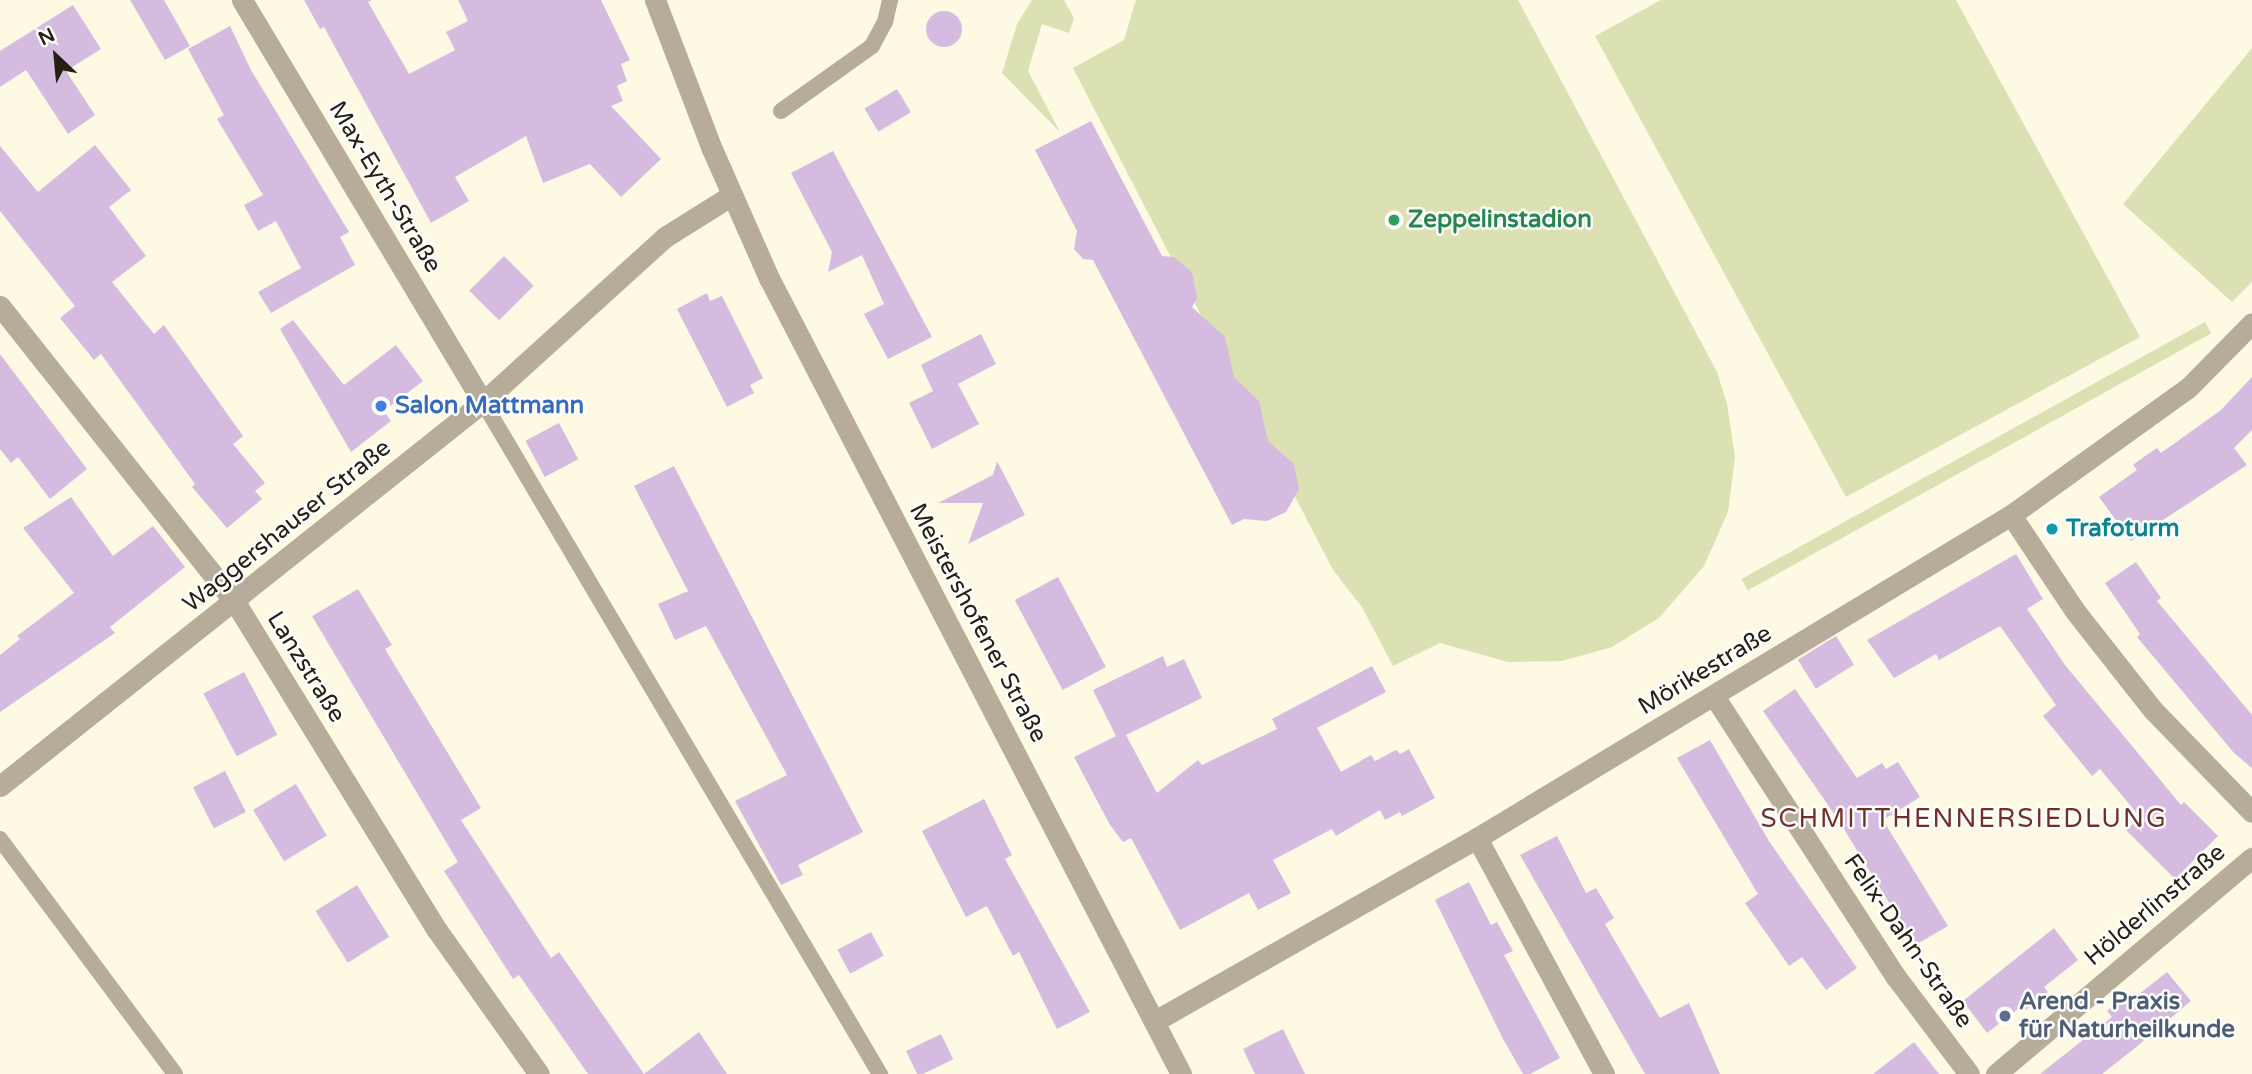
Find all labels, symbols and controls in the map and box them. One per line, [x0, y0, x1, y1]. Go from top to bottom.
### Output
north arrow [21, 21, 91, 91]
text: N [35, 24, 58, 50]
street label: Max-Eyth-Straße [323, 96, 447, 278]
place label: Zeppelinstadion [1408, 206, 1592, 234]
marker: Zeppelinstadion [1386, 212, 1402, 228]
place label: Salon Mattmann [395, 392, 584, 420]
marker: Salon Mattmann [373, 398, 389, 414]
street label: Waggershauser Straße [177, 433, 397, 619]
street label: Meistershofener Straße [903, 499, 1053, 747]
place label: Trafoturm [2066, 515, 2180, 543]
marker: Trafoturm [2044, 521, 2060, 537]
street label: Lanzstraße [261, 606, 351, 728]
street label: Mörikestraße [1633, 619, 1777, 721]
district label: SCHMITTHENNERSIEDLUNG [1763, 803, 2165, 835]
street label: Hölderlinstraße [2079, 838, 2231, 972]
street label: Felix-Dahn-Straße [1837, 849, 1979, 1033]
place label: Arend - Praxis für Naturheilkunde [2019, 988, 2235, 1044]
marker: Arend - Praxis für Naturheilkunde [1997, 1008, 2013, 1024]

